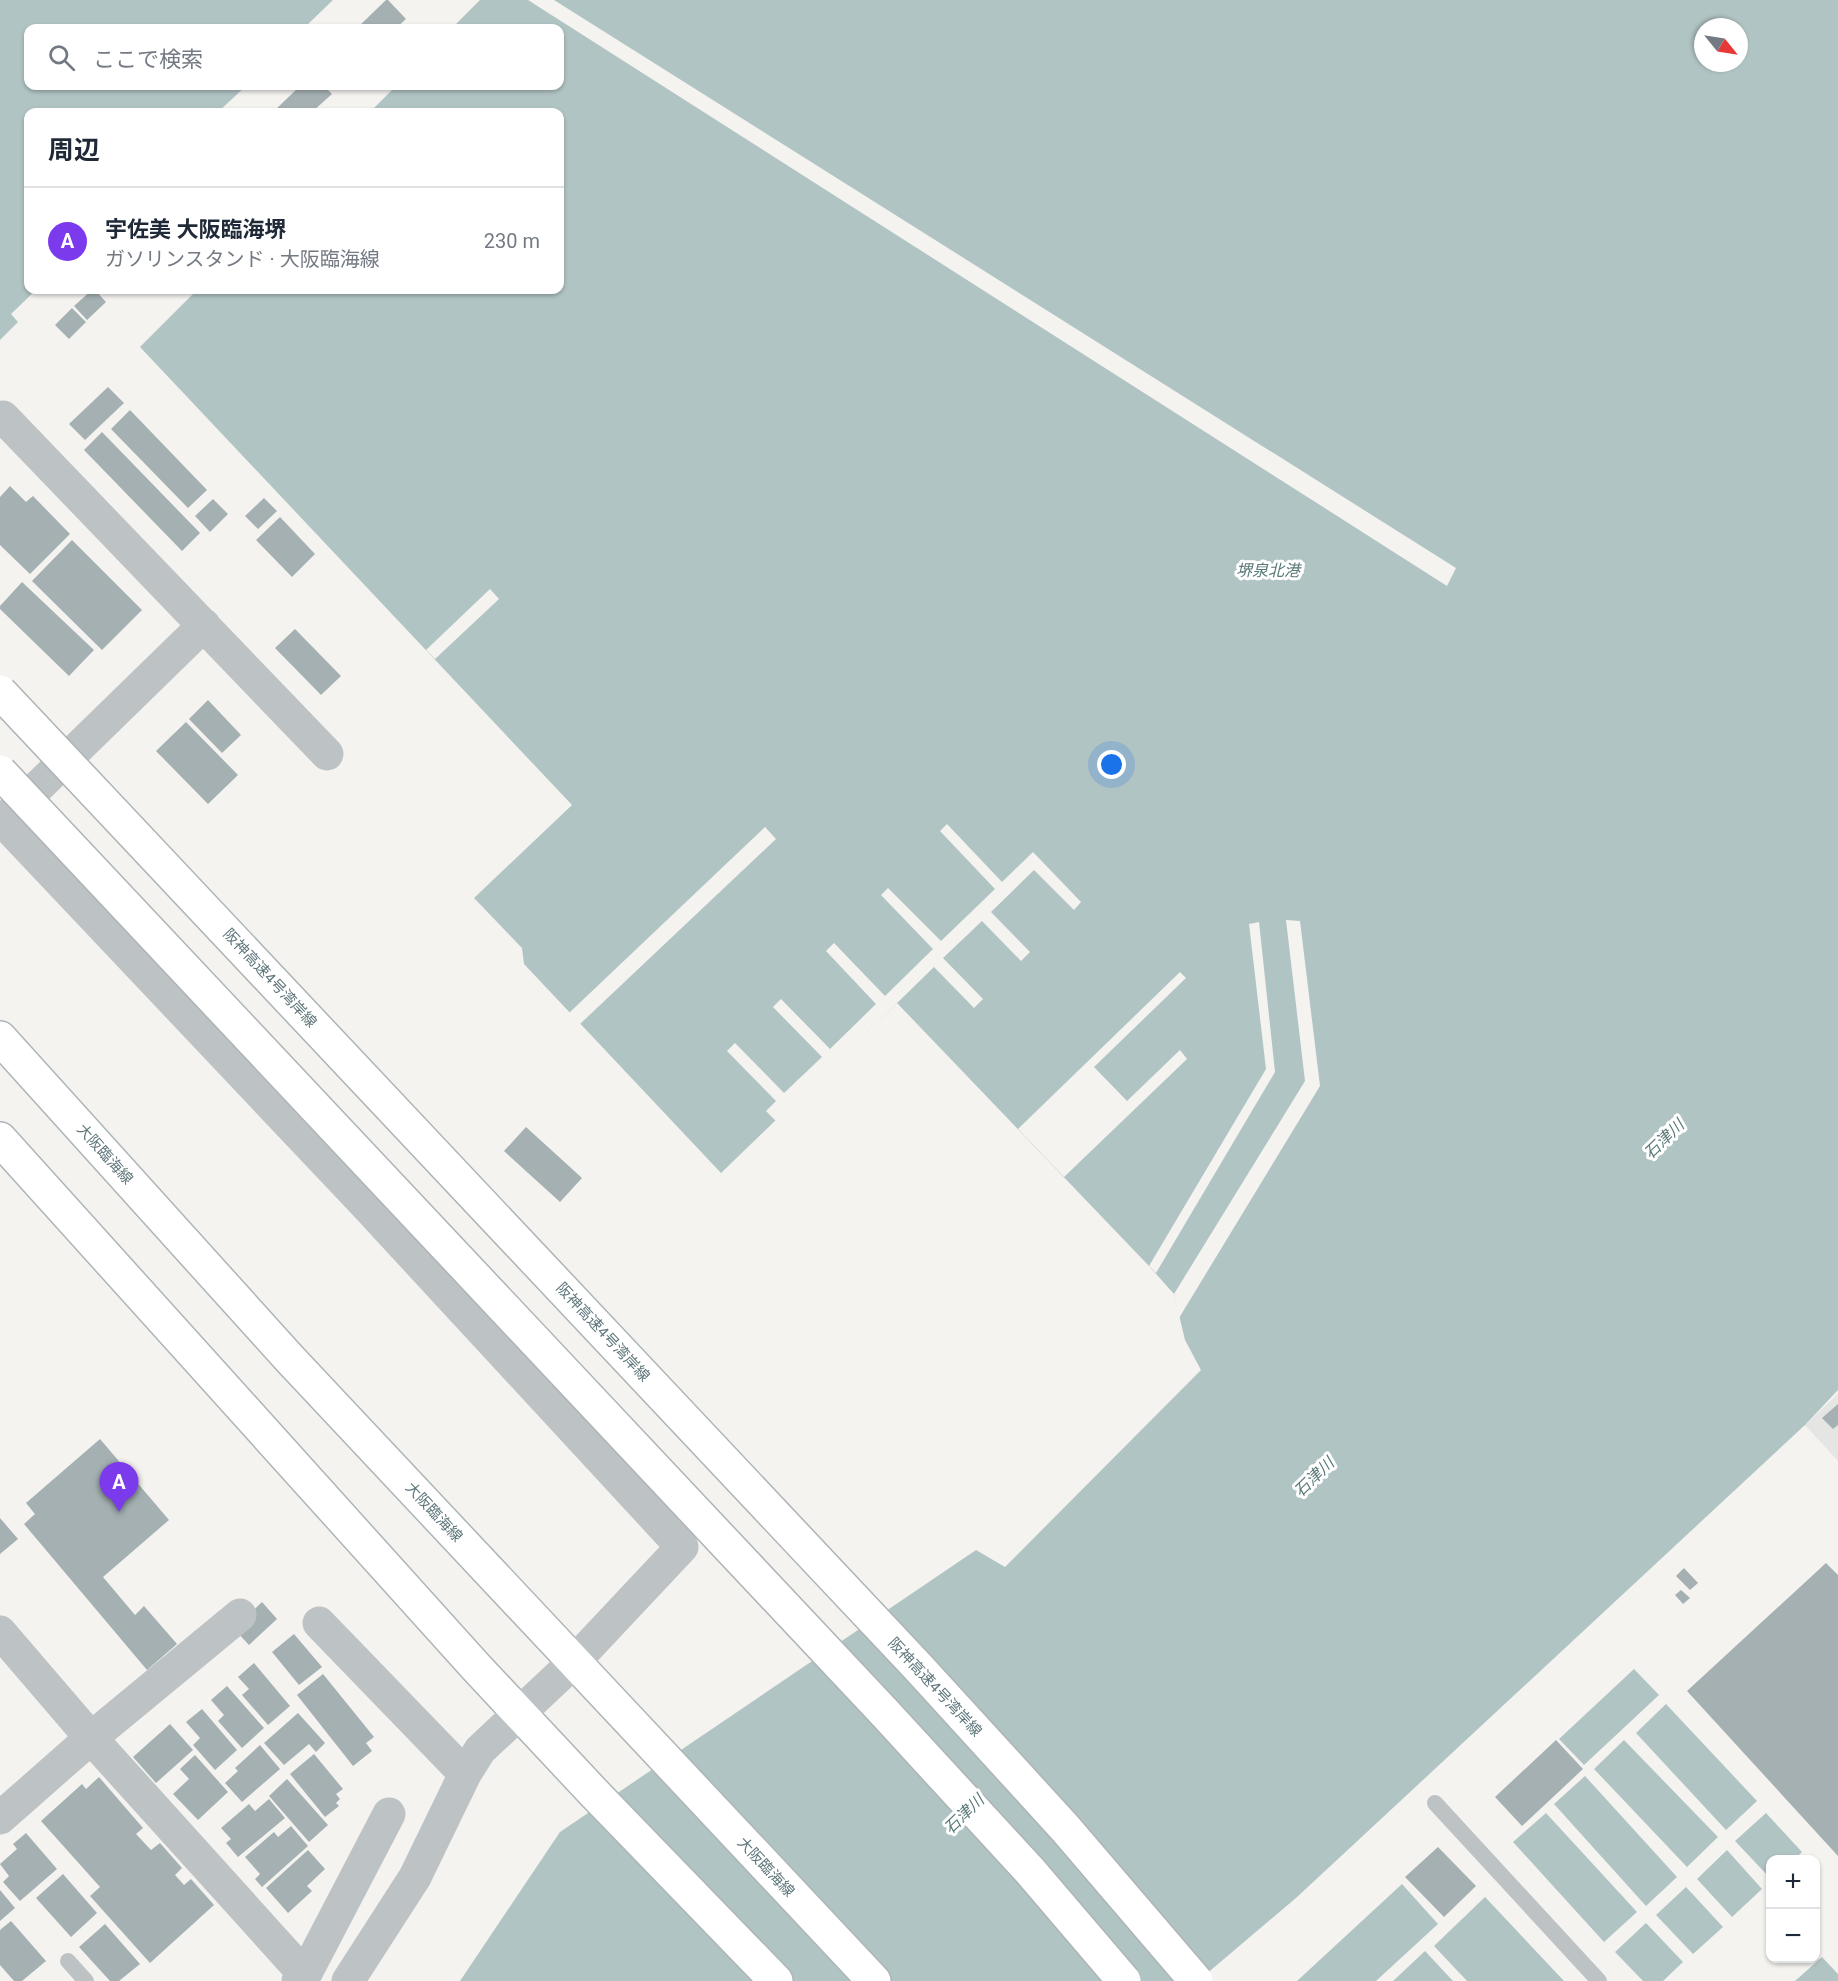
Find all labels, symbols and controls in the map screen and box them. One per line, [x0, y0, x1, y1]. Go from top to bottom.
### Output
north arrow [1694, 18, 1748, 72]
search box [24, 24, 564, 90]
icon: search [45, 41, 78, 74]
text: ここで検索 [93, 47, 203, 72]
text: 周辺 [48, 135, 100, 165]
text: 宇佐美 大阪臨海堺 [105, 217, 286, 242]
text: A [61, 229, 74, 253]
text: 230 m [484, 229, 540, 253]
text: ガソリンスタンド · 大阪臨海線 [105, 247, 380, 271]
water label: 堺泉北港 [1236, 561, 1302, 580]
your location [1097, 750, 1126, 779]
street label: 阪神高速4号湾岸線 [220, 925, 320, 1031]
water label: 石津川 [1640, 1114, 1689, 1163]
street label: 大阪臨海線 [73, 1120, 137, 1188]
street label: 阪神高速4号湾岸線 [553, 1279, 653, 1385]
water label: 石津川 [1290, 1452, 1339, 1501]
pin: A [100, 1462, 138, 1512]
street label: 大阪臨海線 [402, 1478, 466, 1546]
street label: 阪神高速4号湾岸線 [885, 1634, 985, 1740]
water label: 石津川 [940, 1789, 989, 1838]
street label: 大阪臨海線 [734, 1833, 798, 1901]
map controls [1766, 1855, 1820, 1963]
button: + [1766, 1855, 1820, 1909]
button: − [1766, 1909, 1820, 1963]

